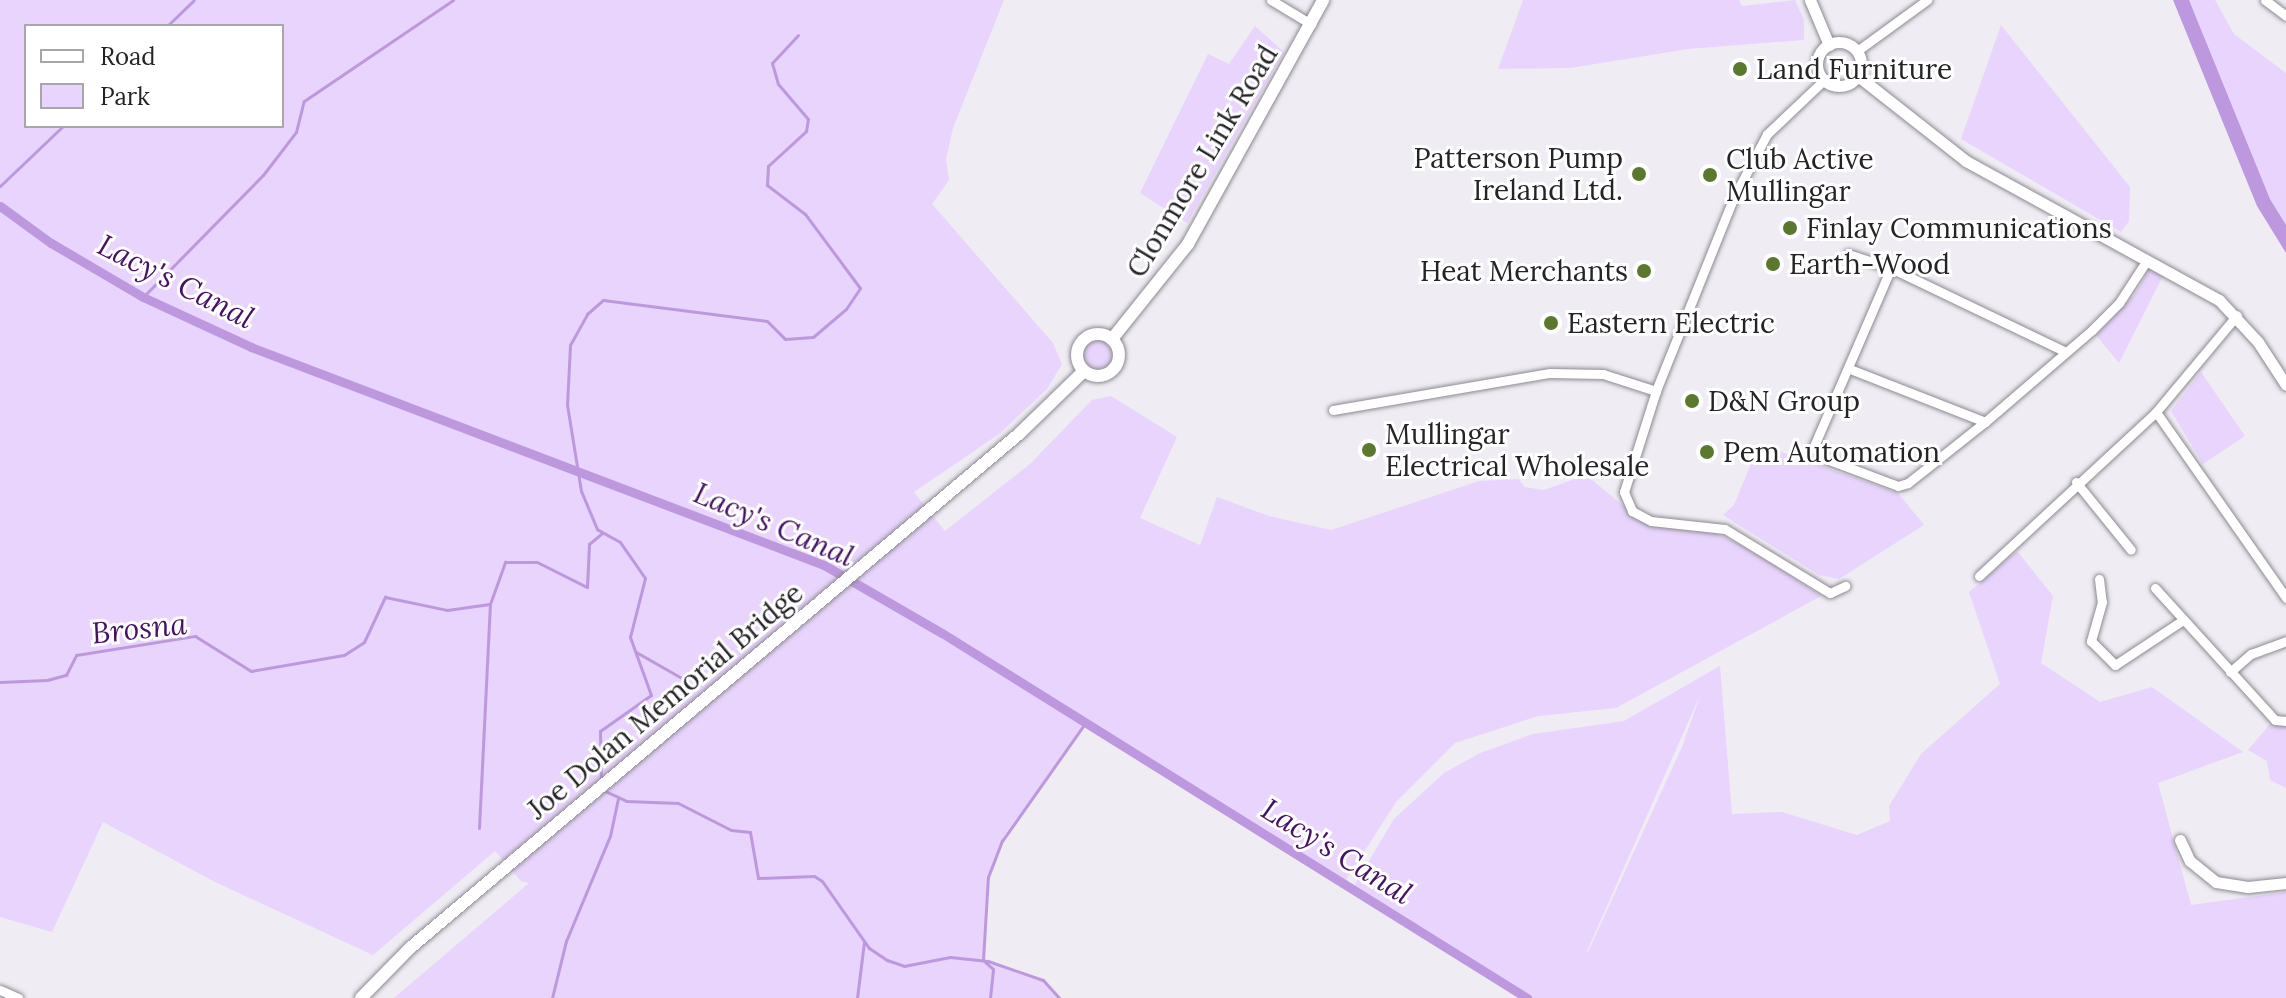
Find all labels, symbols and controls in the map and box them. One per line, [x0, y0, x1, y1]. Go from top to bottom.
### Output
legend [24, 24, 284, 128]
street label: Clonmore Link Road [1119, 39, 1285, 283]
text: Road [100, 41, 156, 72]
place label: Land Furniture [1756, 52, 1952, 86]
marker: Land Furniture [1731, 60, 1749, 78]
text: Park [100, 81, 150, 112]
place label: Patterson Pump Ireland Ltd. [1414, 141, 1623, 207]
place label: Club Active Mullingar [1726, 142, 1874, 208]
marker: Patterson Pump Ireland Ltd. [1630, 165, 1648, 183]
marker: Club Active Mullingar [1701, 166, 1719, 184]
place label: Finlay Communications [1806, 211, 2112, 245]
marker: Finlay Communications [1781, 219, 1799, 237]
water label: Lacy's Canal [92, 226, 260, 336]
place label: Earth-Wood [1789, 247, 1950, 281]
place label: Heat Merchants [1420, 254, 1628, 288]
marker: Earth-Wood [1764, 255, 1782, 273]
marker: Heat Merchants [1635, 262, 1653, 280]
place label: Eastern Electric [1567, 306, 1775, 340]
marker: Eastern Electric [1542, 314, 1560, 332]
place label: D&N Group [1708, 384, 1860, 418]
marker: D&N Group [1683, 392, 1701, 410]
place label: Mullingar Electrical Wholesale [1385, 417, 1650, 483]
place label: Pem Automation [1723, 435, 1940, 469]
marker: Mullingar Electrical Wholesale [1360, 441, 1378, 459]
marker: Pem Automation [1698, 443, 1716, 461]
water label: Lacy's Canal [689, 474, 859, 574]
street label: Joe Dolan Memorial Bridge [521, 576, 809, 826]
water label: Brosna [90, 605, 188, 651]
water label: Lacy's Canal [1255, 791, 1419, 911]

